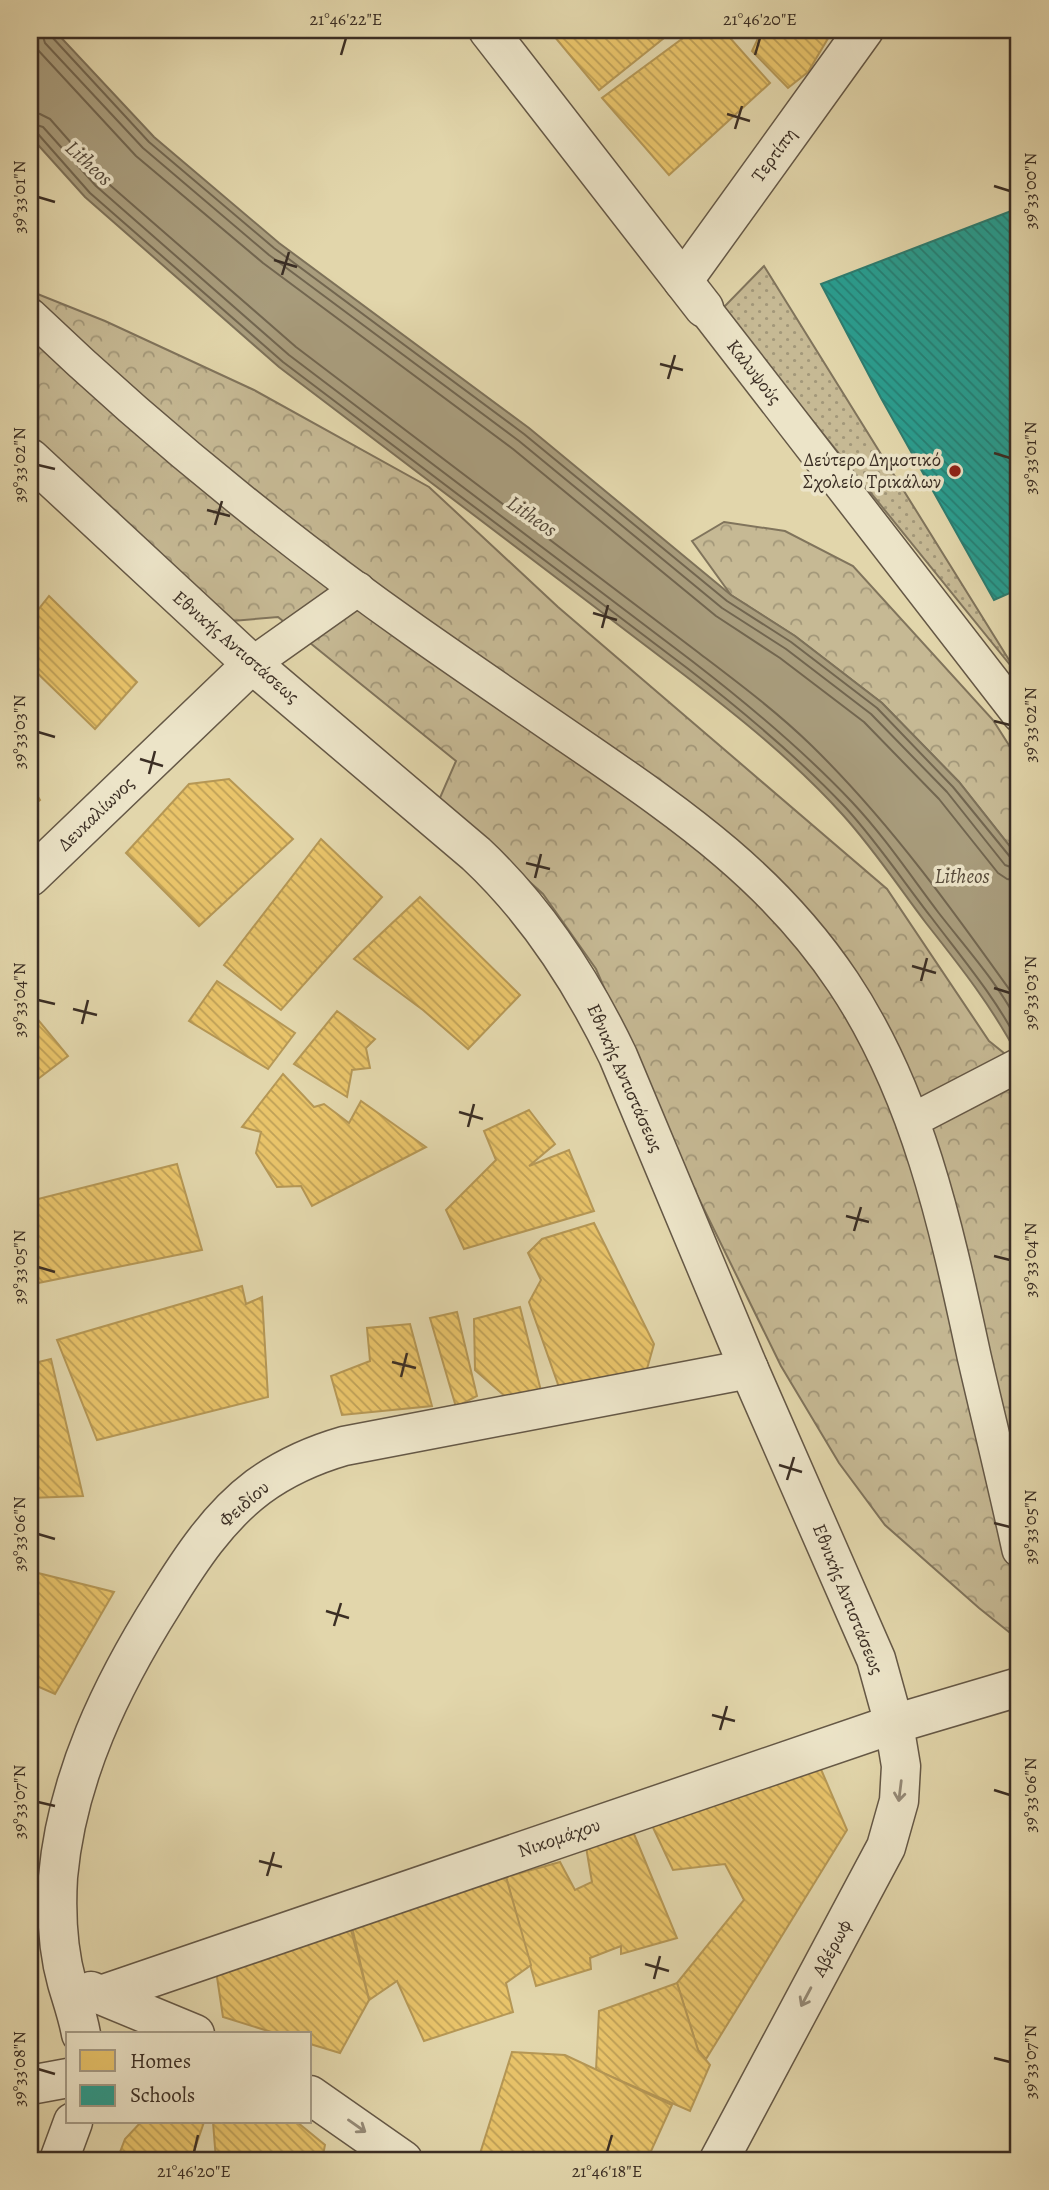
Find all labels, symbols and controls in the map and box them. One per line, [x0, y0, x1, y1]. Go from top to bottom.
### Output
text: 21°46'22"E [310, 7, 382, 31]
text: 21°46'20"E [723, 7, 797, 31]
street label: Τερτίπη [745, 122, 803, 188]
water label: Litheos [59, 134, 119, 192]
text: 39°33'00"N [1018, 153, 1042, 229]
text: 39°33'01"N [7, 160, 31, 234]
street label: Καλυψούς [720, 334, 788, 410]
text: 39°33'01"N [1018, 421, 1042, 495]
text: 39°33'02"N [7, 427, 31, 503]
place label: Δεύτερο Δημοτικό Σχολείο Τρικάλων [803, 447, 941, 495]
marker: Δεύτερο Δημοτικό Σχολείο Τρικάλων [947, 463, 963, 479]
water label: Litheos [501, 489, 563, 543]
street label: Εθνικής Αντιστάσεως [167, 585, 305, 709]
text: 39°33'02"N [1018, 687, 1042, 763]
text: 39°33'03"N [7, 695, 31, 769]
street label: Δευκαλίωνος [52, 771, 140, 857]
water label: Litheos [934, 862, 990, 890]
text: 39°33'03"N [1018, 956, 1042, 1030]
text: 39°33'04"N [7, 962, 31, 1038]
street label: Εθνικής Αντιστάσεως [581, 1000, 670, 1157]
text: 39°33'04"N [1018, 1222, 1042, 1298]
text: 39°33'05"N [7, 1229, 31, 1304]
street label: Φειδίου [213, 1475, 275, 1533]
text: 39°33'05"N [1018, 1489, 1042, 1564]
text: 39°33'06"N [7, 1496, 31, 1572]
street label: Εθνικής Αντιστάσεως [806, 1520, 890, 1678]
text: 39°33'06"N [1018, 1757, 1042, 1833]
text: 39°33'07"N [7, 1765, 31, 1839]
one-way arrow [893, 1779, 906, 1802]
street label: Νικομάχου [514, 1812, 604, 1864]
street label: Αβέρωφ [806, 1915, 858, 1982]
one-way arrow [799, 1986, 812, 2007]
text: 39°33'07"N [1018, 2025, 1042, 2099]
text: 39°33'08"N [7, 2031, 31, 2107]
legend [66, 2032, 312, 2124]
text: Homes [130, 2047, 191, 2075]
text: Schools [130, 2081, 195, 2109]
one-way arrow [347, 2119, 366, 2133]
text: 21°46'20"E [157, 2159, 231, 2183]
text: 21°46'18"E [572, 2159, 642, 2183]

